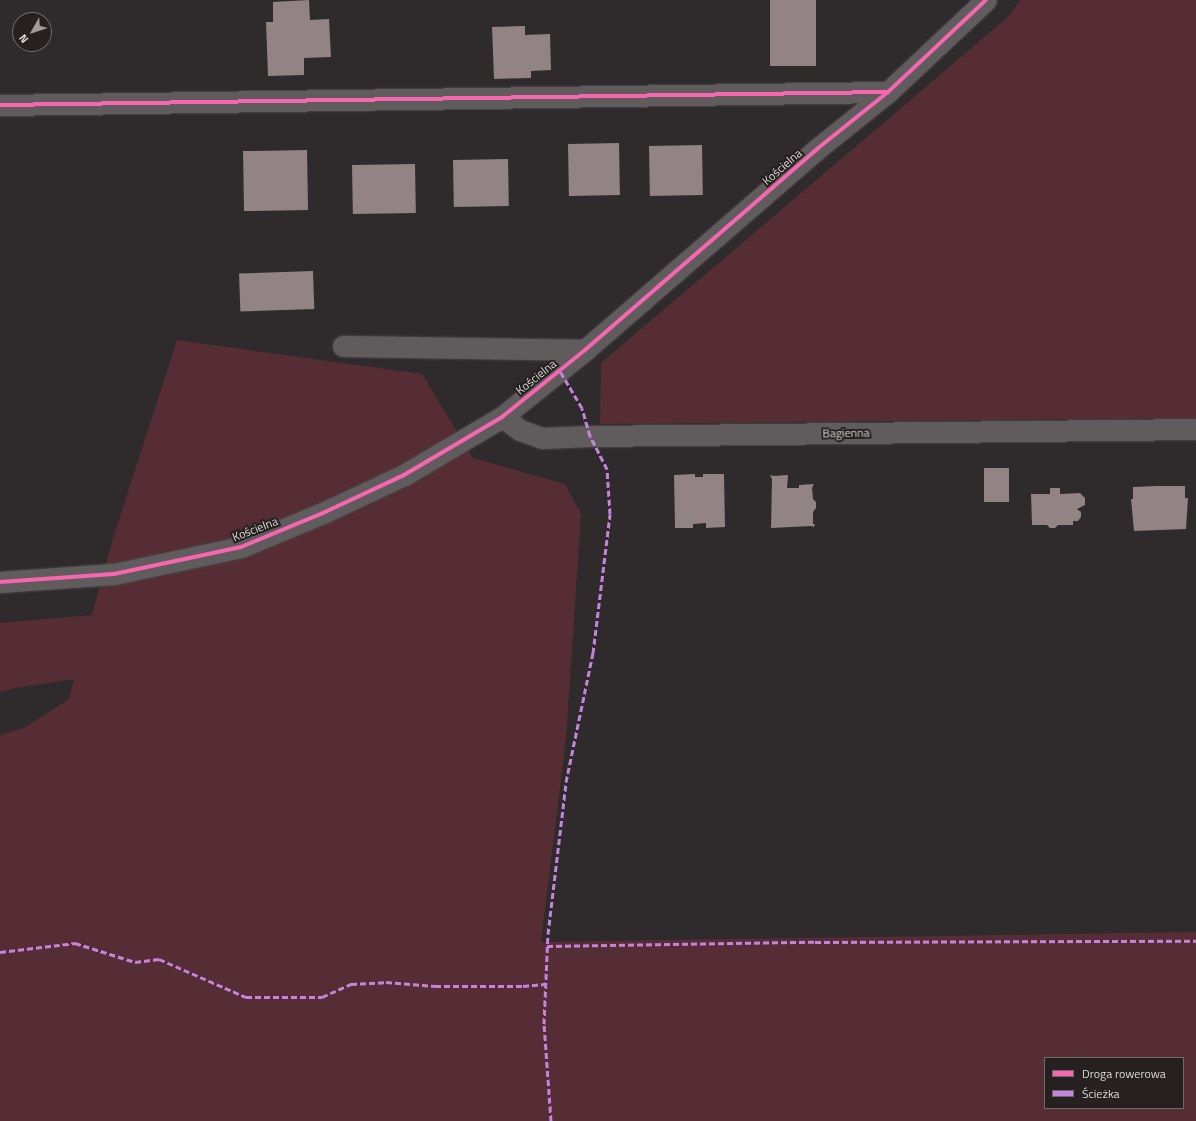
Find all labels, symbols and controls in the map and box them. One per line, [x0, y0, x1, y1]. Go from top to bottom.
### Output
north arrow [12, 12, 52, 52]
text: N [15, 31, 32, 47]
street label: Kościelna [759, 146, 805, 188]
street label: Kościelna [513, 356, 559, 398]
street label: Bagienna [822, 425, 870, 441]
street label: Kościelna [230, 514, 280, 544]
legend [1044, 1057, 1184, 1109]
text: Droga rowerowa [1082, 1064, 1166, 1083]
text: Ścieżka [1082, 1084, 1120, 1103]

